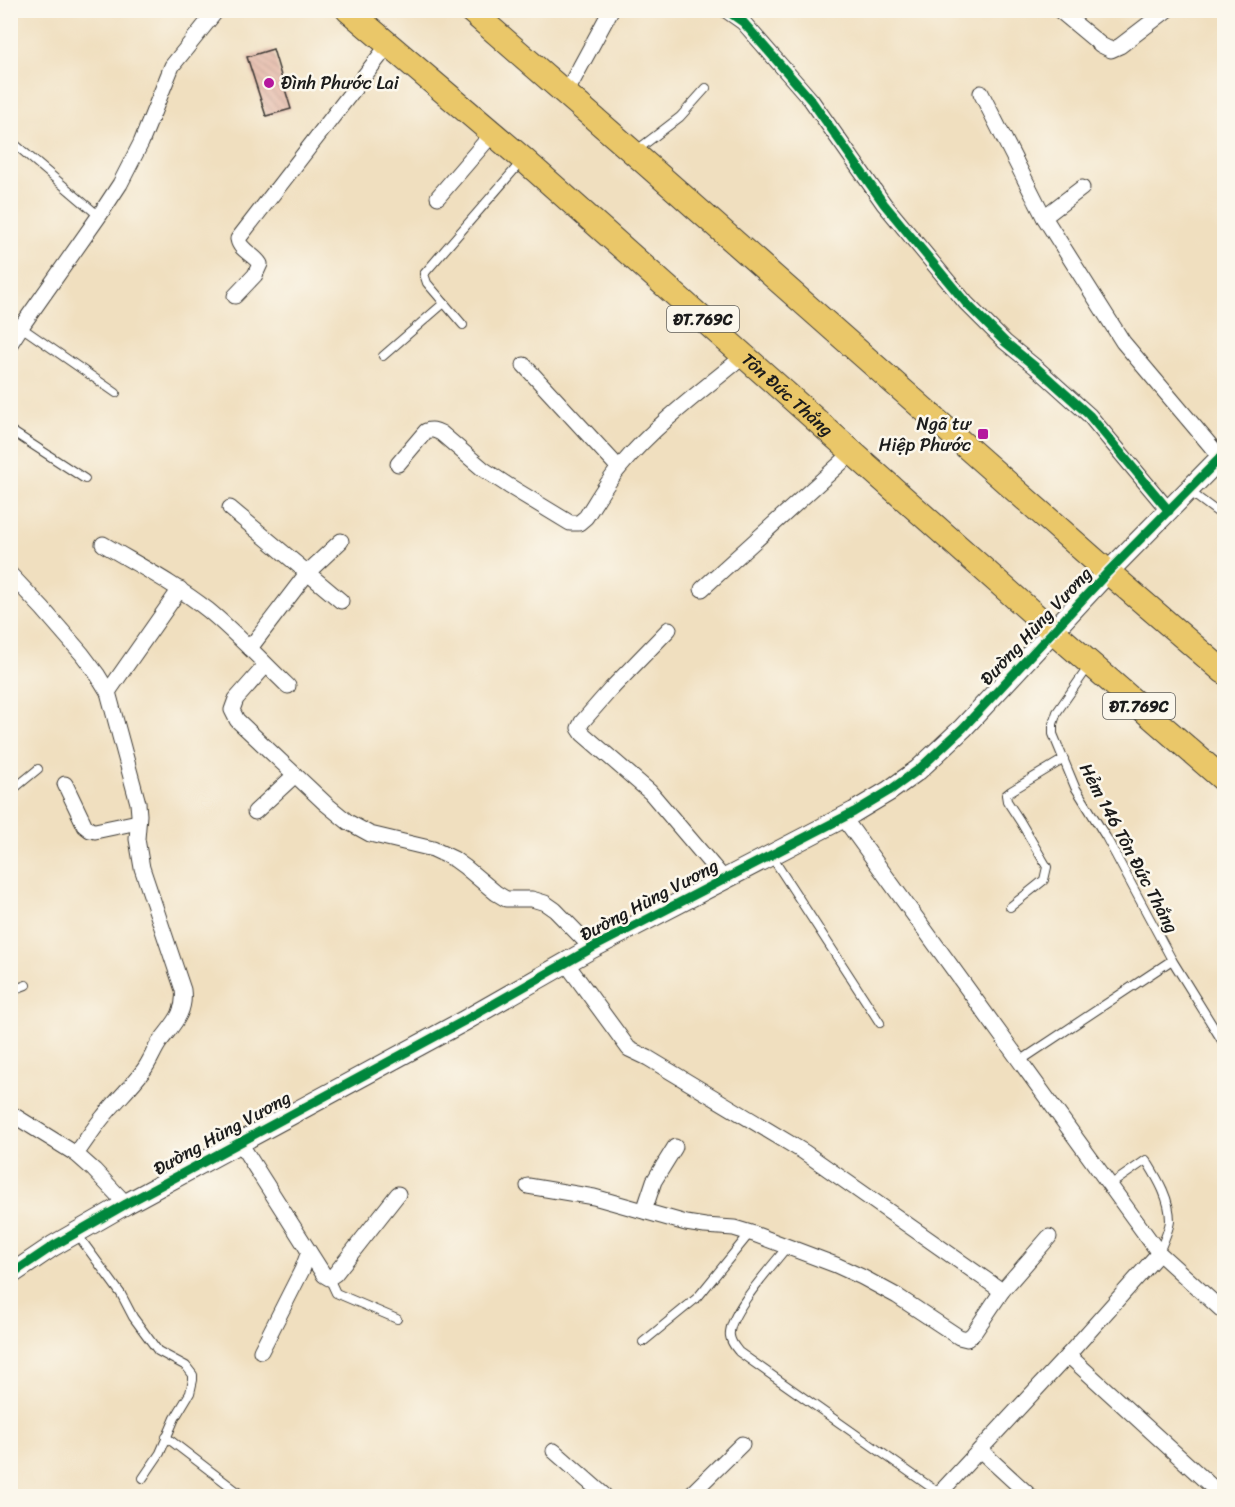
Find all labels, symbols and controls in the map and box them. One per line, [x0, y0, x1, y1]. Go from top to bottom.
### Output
place label: Đình Phước Lai [281, 67, 400, 99]
marker: Đình Phước Lai [262, 76, 276, 90]
road number: ĐT.769C [667, 306, 739, 332]
street label: Tôn Đức Thắng [734, 344, 841, 445]
place label: Ngã tư Hiệp Phước [879, 408, 973, 461]
marker: Ngã tư Hiệp Phước [976, 427, 990, 441]
street label: Đường Hùng Vương [972, 559, 1100, 693]
road number: ĐT.769C [1103, 693, 1175, 719]
street label: Hẻm 146 Tôn Đức Thắng [1070, 757, 1188, 939]
street label: Đường Hùng Vương [574, 850, 724, 950]
street label: Đường Hùng Vương [147, 1082, 297, 1184]

